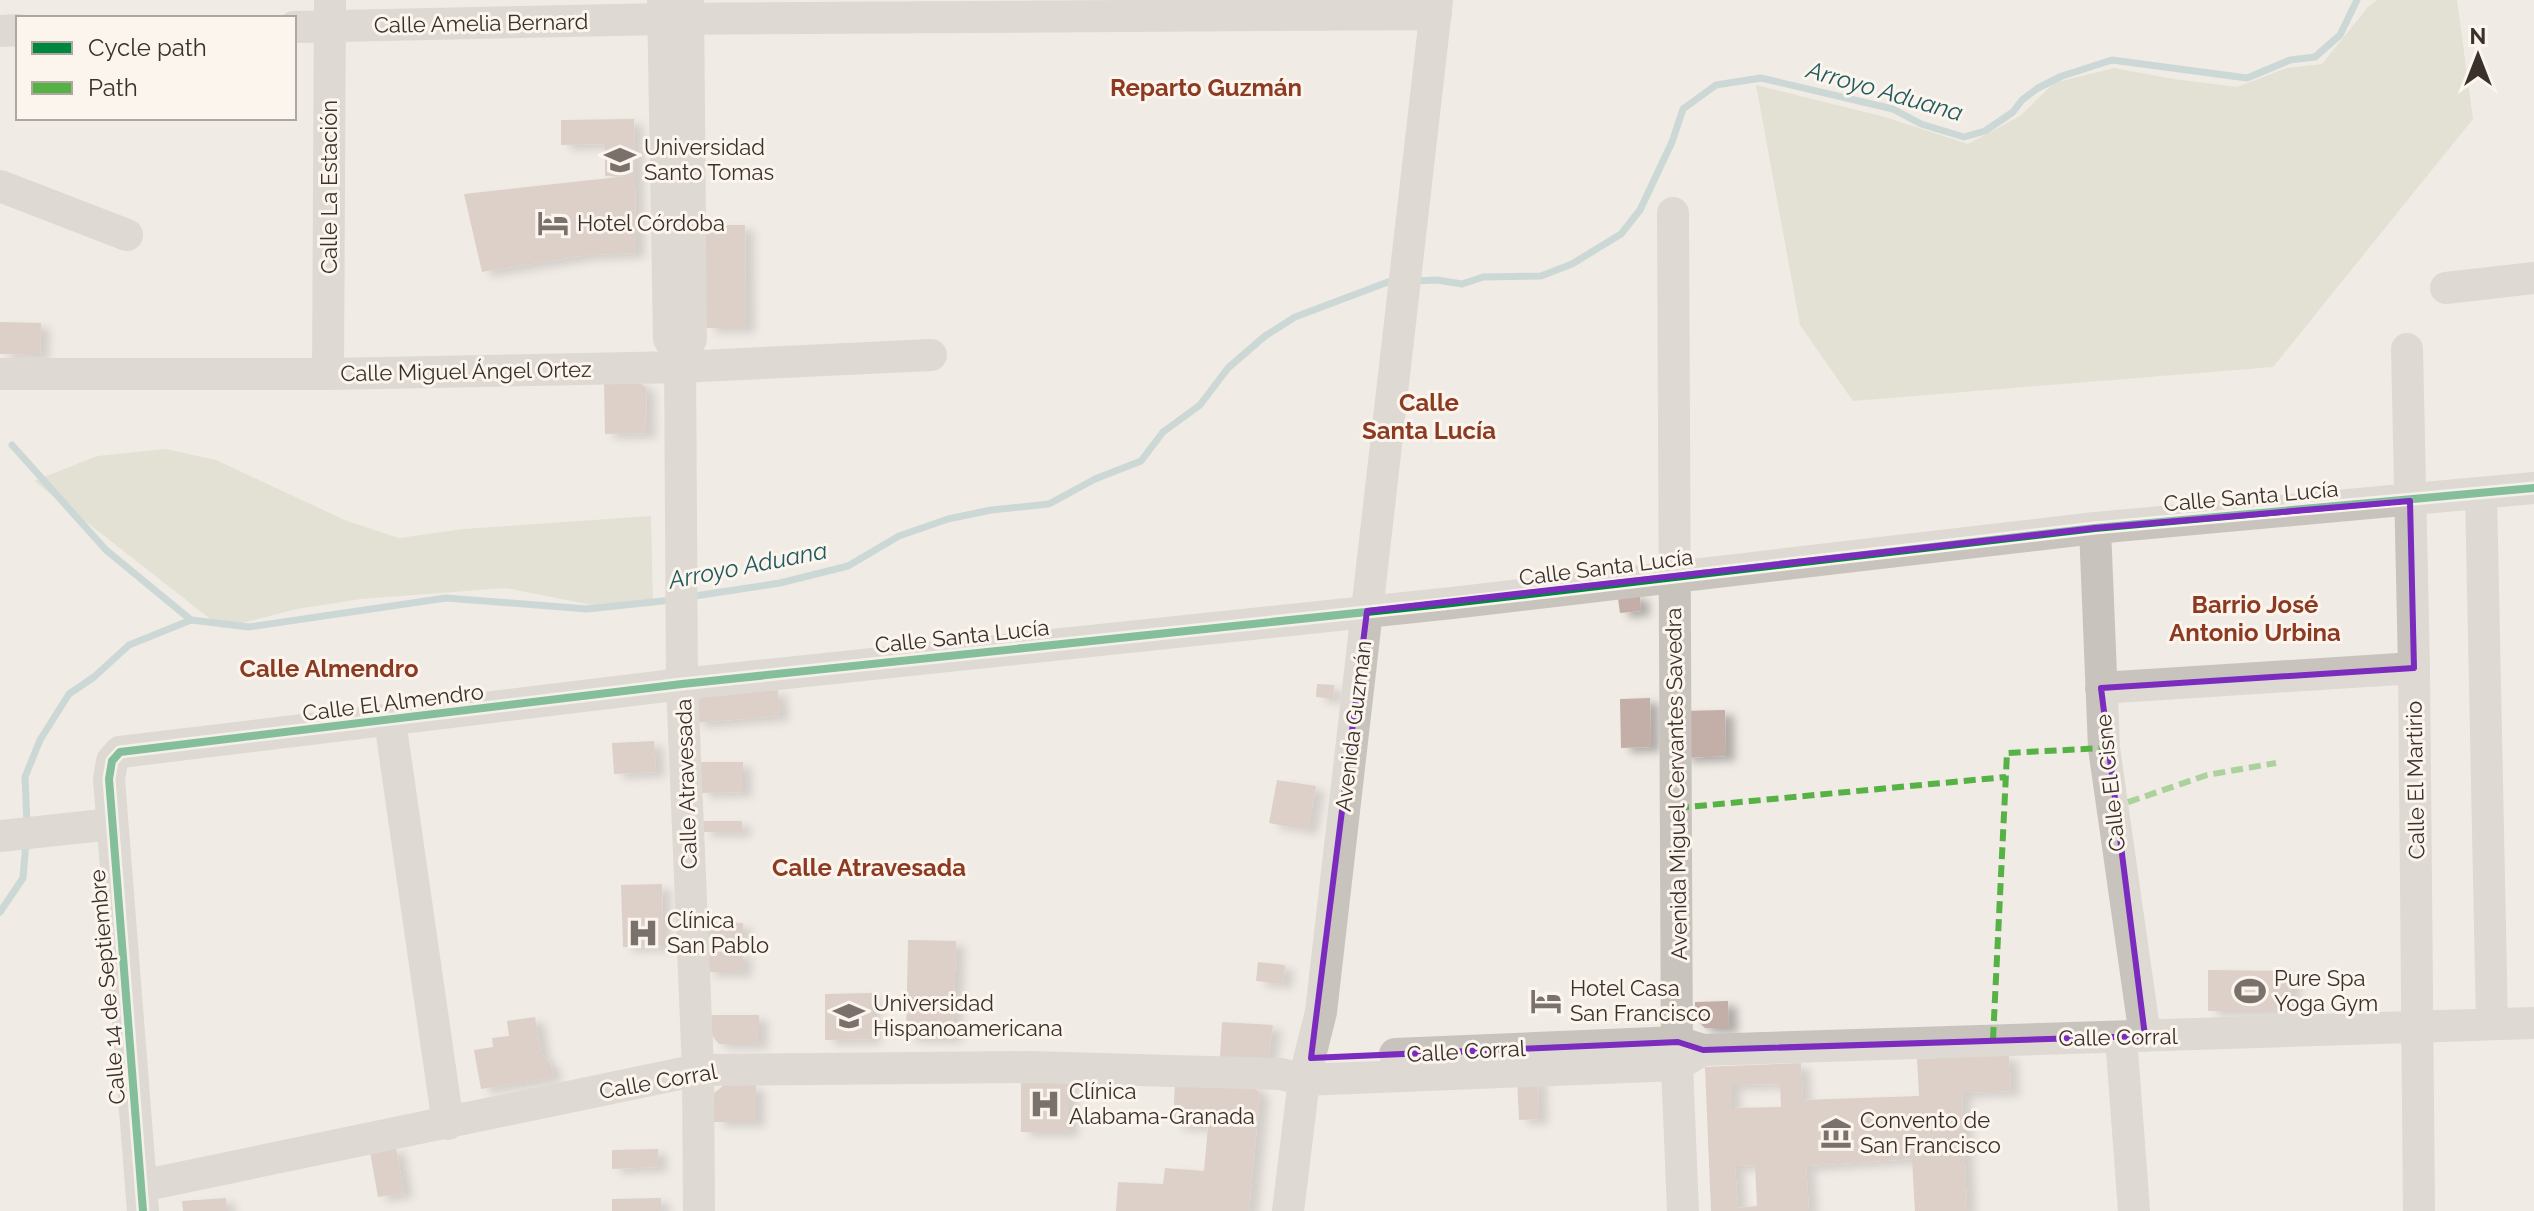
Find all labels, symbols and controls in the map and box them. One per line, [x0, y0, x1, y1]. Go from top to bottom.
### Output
street label: Calle Amelia Bernard [374, 8, 588, 38]
legend [16, 16, 296, 120]
north arrow [2438, 16, 2518, 96]
text: N [2470, 23, 2486, 49]
text: Cycle path [88, 33, 207, 62]
water label: Arroyo Aduana [1802, 54, 1966, 127]
text: Path [88, 73, 138, 102]
district label: Reparto Guzmán [1110, 73, 1302, 102]
street label: Calle La Estación [316, 100, 342, 274]
place label: Universidad Santo Tomas [644, 134, 774, 185]
school or university icon: Universidad Santo Tomas [603, 143, 637, 177]
hotel icon: Hotel Córdoba [536, 206, 570, 240]
place label: Hotel Córdoba [577, 210, 725, 236]
street label: Calle Miguel Ángel Ortez [340, 356, 592, 386]
district label: Calle Santa Lucía [1362, 388, 1496, 445]
street label: Calle Santa Lucía [2163, 475, 2339, 517]
water label: Arroyo Aduana [664, 535, 830, 595]
street label: Calle Santa Lucía [1517, 543, 1695, 591]
district label: Barrio José Antonio Urbina [2169, 590, 2341, 647]
street label: Avenida Miguel Cervantes Savedra [1660, 607, 1692, 961]
street label: Calle Santa Lucía [873, 614, 1051, 658]
street label: Avenida Guzmán [1330, 639, 1376, 813]
district label: Calle Almendro [240, 654, 418, 683]
street label: Calle El Almendro [301, 678, 485, 726]
street label: Calle Atravesada [670, 698, 702, 870]
street label: Calle El Martirio [2401, 700, 2429, 860]
street label: Calle El Cisne [2090, 713, 2130, 853]
district label: Calle Atravesada [772, 853, 966, 882]
street label: Calle 14 de Septiembre [84, 868, 130, 1106]
place label: Clínica San Pablo [667, 907, 769, 958]
hospital icon: Clínica San Pablo [626, 916, 660, 950]
place label: Pure Spa Yoga Gym [2274, 965, 2378, 1016]
sports icon: Pure Spa Yoga Gym [2233, 974, 2267, 1008]
place label: Hotel Casa San Francisco [1570, 975, 1711, 1026]
hotel icon: Hotel Casa San Francisco [1529, 984, 1563, 1018]
place label: Universidad Hispanoamericana [873, 990, 1063, 1041]
school or university icon: Universidad Hispanoamericana [832, 999, 866, 1033]
street label: Calle Corral [2058, 1023, 2178, 1051]
street label: Calle Corral [1406, 1035, 1526, 1067]
street label: Calle Corral [597, 1058, 719, 1104]
place label: Clínica Alabama-Granada [1069, 1078, 1255, 1129]
hospital icon: Clínica Alabama-Granada [1028, 1087, 1062, 1121]
place label: Convento de San Francisco [1860, 1107, 2001, 1158]
museum icon: Convento de San Francisco [1819, 1116, 1853, 1150]

